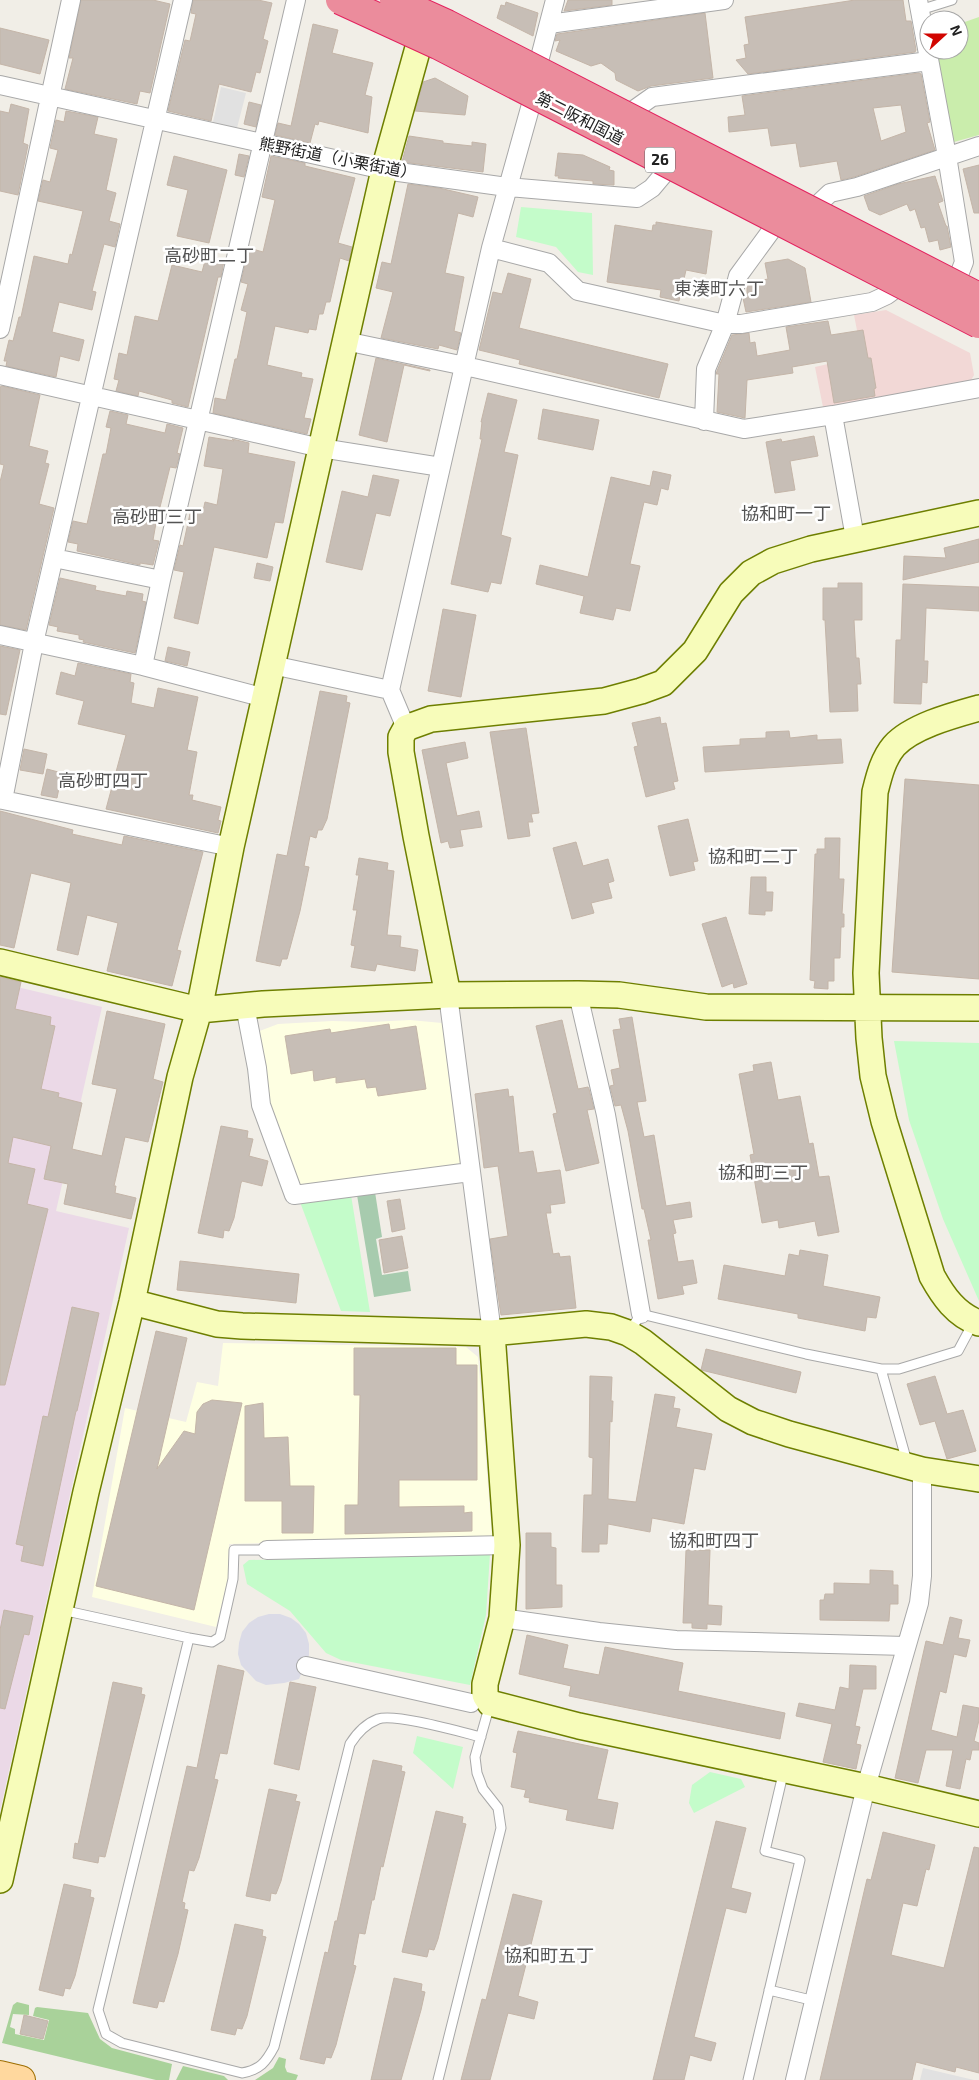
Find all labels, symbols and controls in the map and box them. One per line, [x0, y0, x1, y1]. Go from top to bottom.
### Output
north arrow [919, 10, 969, 60]
text: N [947, 22, 966, 38]
street label: 第二阪和国道 [533, 87, 627, 148]
street label: 熊野街道（小栗街道） [258, 133, 418, 182]
road number: 26 [645, 148, 675, 172]
district label: 高砂町二丁 [164, 244, 254, 266]
district label: 東湊町六丁 [674, 277, 764, 299]
district label: 協和町一丁 [741, 502, 831, 524]
district label: 高砂町三丁 [112, 505, 202, 527]
district label: 高砂町四丁 [58, 769, 148, 791]
district label: 協和町二丁 [708, 845, 798, 867]
district label: 協和町三丁 [718, 1161, 808, 1183]
district label: 協和町四丁 [669, 1529, 759, 1551]
district label: 協和町五丁 [504, 1944, 594, 1966]

